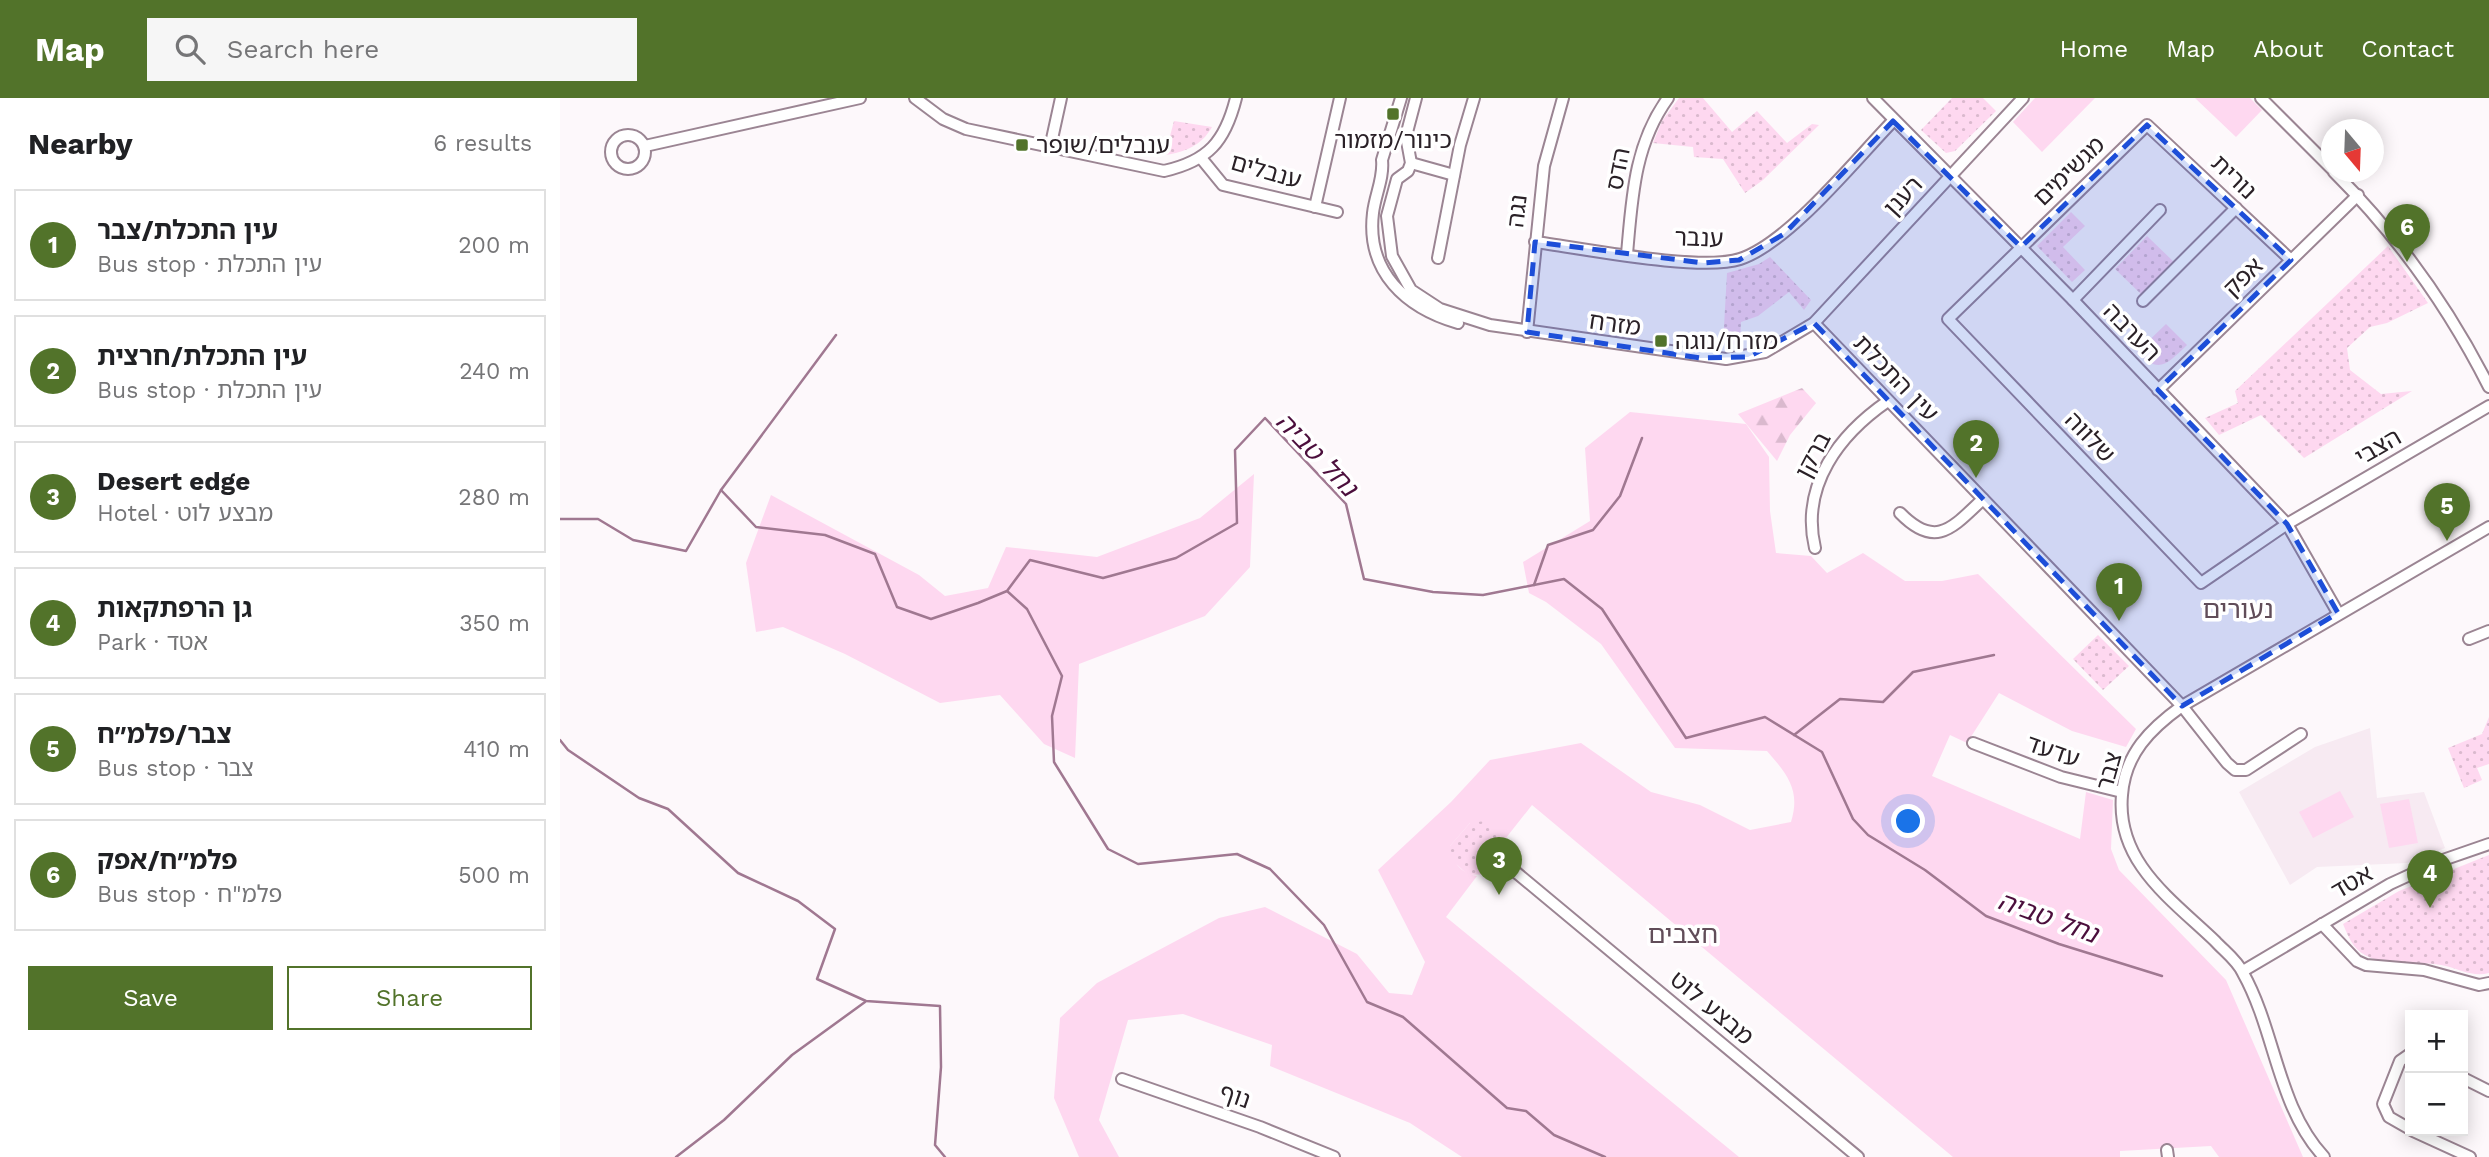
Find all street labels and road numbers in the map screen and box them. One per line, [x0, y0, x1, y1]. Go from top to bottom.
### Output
street label: מגשימים [2028, 130, 2110, 212]
street label: הדס [1600, 145, 1636, 193]
street label: ענבלים [1227, 148, 1305, 194]
street label: נורית [2206, 149, 2262, 205]
street label: רענן [1878, 170, 1928, 222]
street label: נגה [1501, 193, 1533, 229]
street label: ענבר [1674, 223, 1724, 253]
street label: אפק [2217, 252, 2269, 302]
street label: הערבה [2098, 297, 2166, 367]
street label: מזרח [1587, 307, 1643, 341]
street label: עין התכלת [1848, 329, 1944, 427]
street label: שלווה [2059, 406, 2121, 468]
street label: הצבי [2350, 423, 2406, 471]
street label: ברקן [1789, 427, 1837, 483]
street label: עדעד [2023, 729, 2083, 773]
street label: צבר [2090, 749, 2128, 793]
street label: אטד [2326, 859, 2378, 905]
street label: מבצע לוט [1665, 965, 1759, 1051]
street label: נוף [1216, 1078, 1254, 1114]

